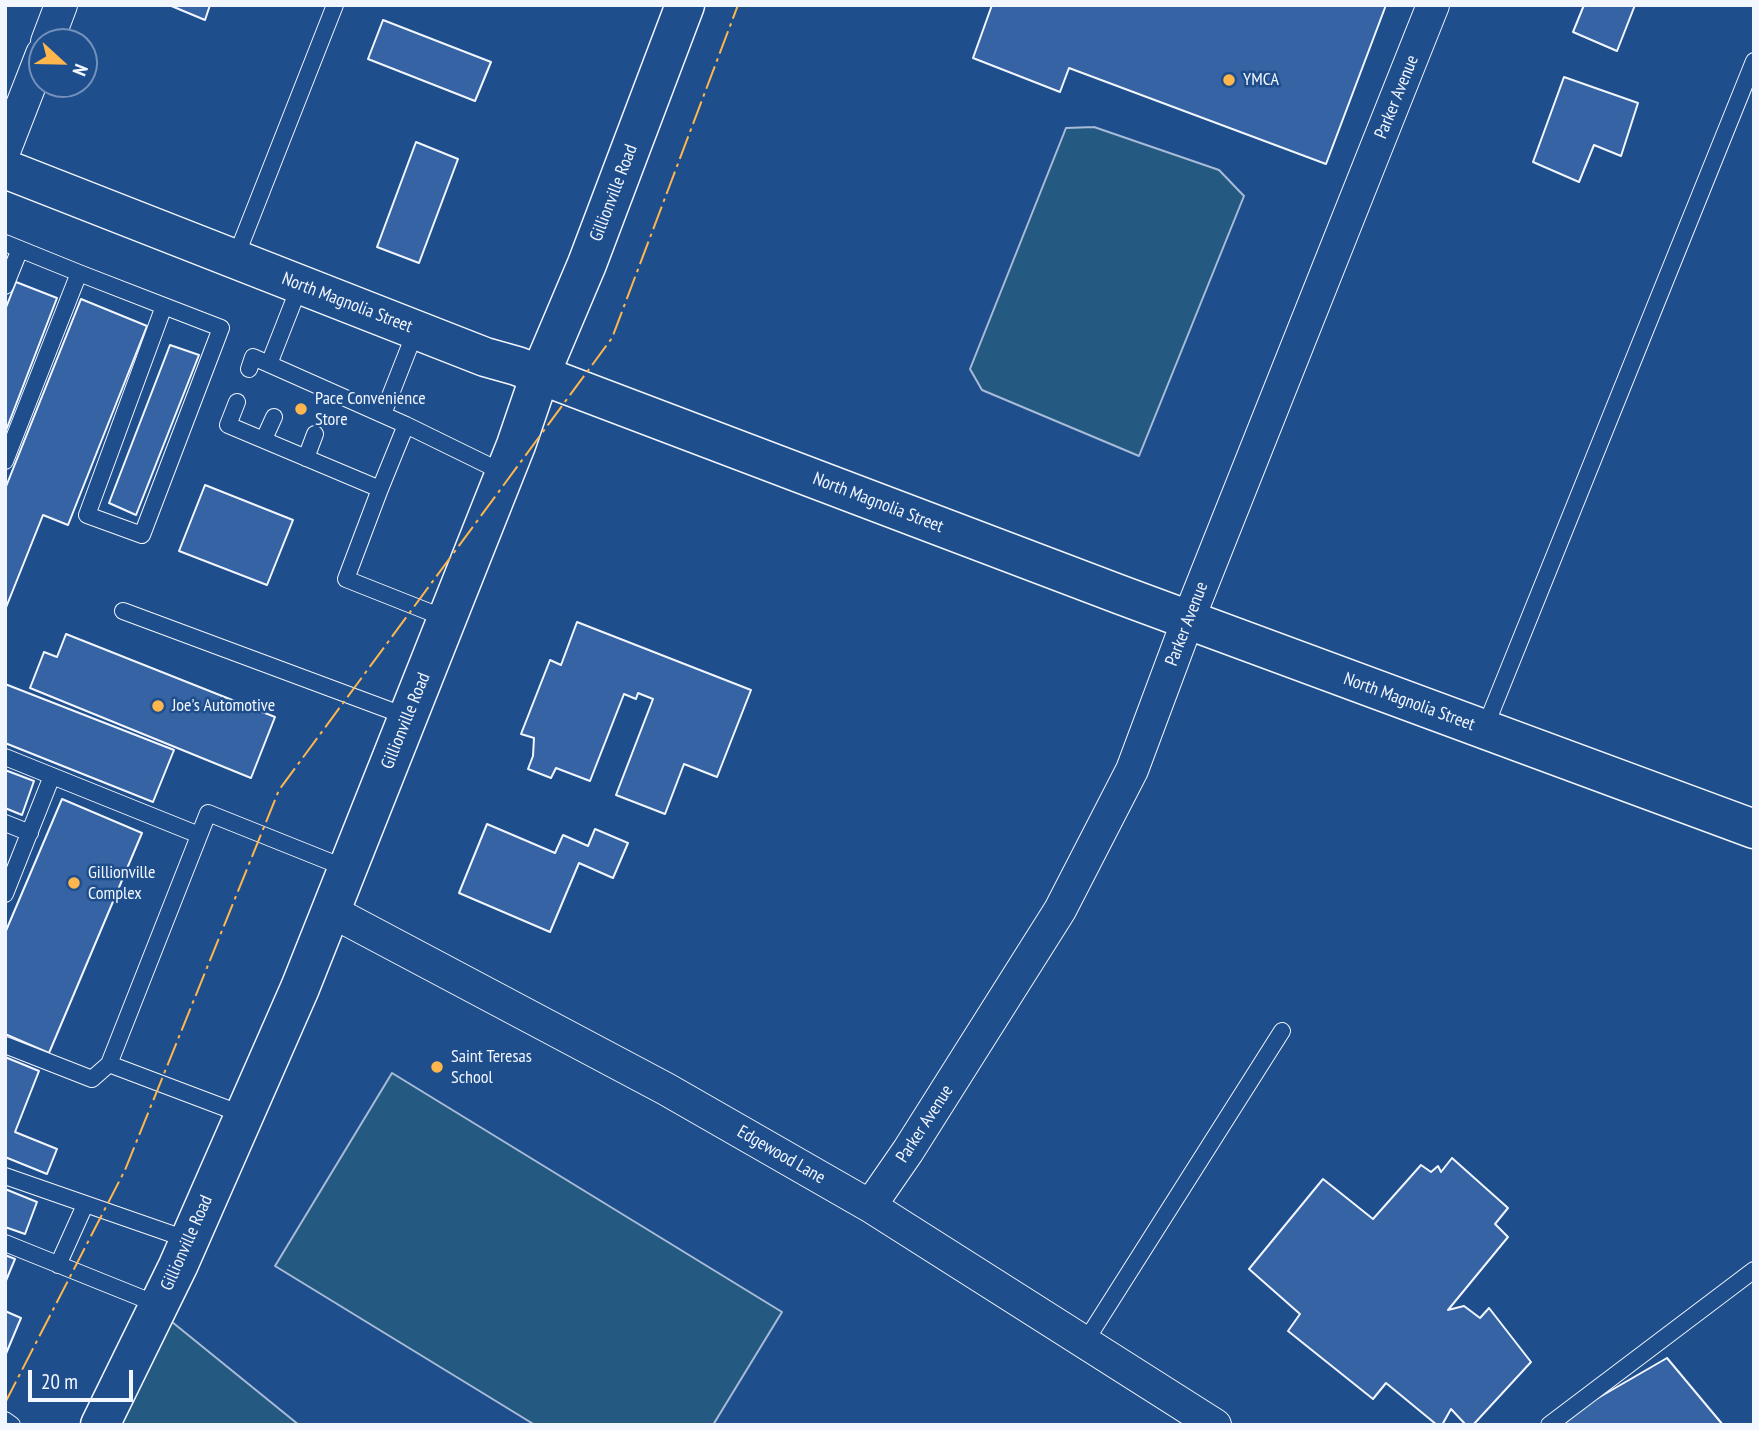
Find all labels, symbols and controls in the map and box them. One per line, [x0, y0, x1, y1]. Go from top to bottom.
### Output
north arrow [28, 28, 98, 98]
street label: Parker Avenue [1370, 52, 1424, 142]
text: N [68, 61, 94, 79]
place label: YMCA [1243, 69, 1279, 91]
marker: YMCA [1221, 72, 1237, 88]
street label: Gillionville Road [586, 142, 642, 244]
street label: North Magnolia Street [279, 268, 415, 338]
place label: Pace Convenience Store [315, 388, 426, 430]
marker: Pace Convenience Store [293, 401, 309, 417]
street label: North Magnolia Street [810, 468, 946, 538]
street label: Parker Avenue [1161, 579, 1213, 669]
street label: North Magnolia Street [1340, 668, 1478, 736]
street label: Gillionville Road [377, 670, 435, 772]
place label: Joe's Automotive [172, 695, 275, 717]
marker: Joe's Automotive [150, 698, 166, 714]
place label: Gillionville Complex [88, 862, 155, 904]
marker: Gillionville Complex [66, 875, 82, 891]
place label: Saint Teresas School [451, 1046, 532, 1088]
marker: Saint Teresas School [429, 1059, 445, 1075]
street label: Parker Avenue [892, 1081, 958, 1167]
street label: Edgewood Lane [733, 1121, 829, 1189]
street label: Gillionville Road [156, 1192, 218, 1294]
scale bar [32, 1356, 136, 1400]
text: 20 m [41, 1368, 78, 1395]

